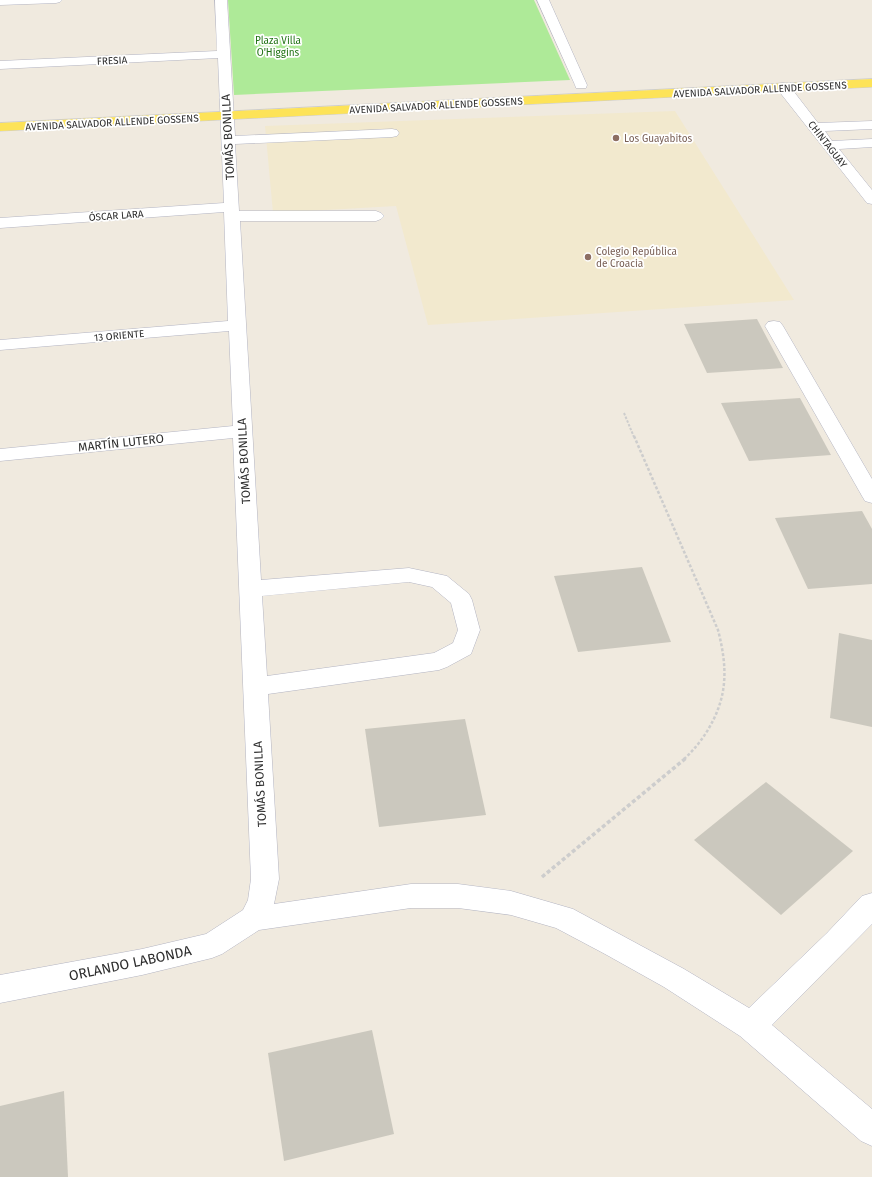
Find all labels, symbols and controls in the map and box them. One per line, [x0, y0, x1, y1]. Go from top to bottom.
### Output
park label: Plaza Villa O'Higgins [255, 35, 301, 59]
street label: FRESIA [97, 54, 128, 68]
street label: AVENIDA SALVADOR ALLENDE GOSSENS [673, 79, 848, 101]
street label: TOMÁS BONILLA [218, 94, 237, 180]
street label: AVENIDA SALVADOR ALLENDE GOSSENS [349, 95, 524, 117]
street label: AVENIDA SALVADOR ALLENDE GOSSENS [25, 112, 200, 134]
street label: CHINTAGUAY [805, 119, 849, 171]
marker: Los Guayabitos [611, 133, 621, 143]
place label: Los Guayabitos [624, 133, 693, 145]
street label: ÓSCAR LARA [88, 206, 144, 224]
place label: Colegio República de Croacia [596, 245, 677, 270]
marker: Colegio República de Croacia [583, 252, 593, 262]
street label: 13 ORIENTE [93, 328, 145, 344]
street label: TOMÁS BONILLA [234, 418, 253, 504]
street label: MARTÍN LUTERO [77, 431, 165, 454]
street label: TOMÁS BONILLA [250, 741, 269, 827]
street label: ORLANDO LABONDA [67, 942, 193, 985]

